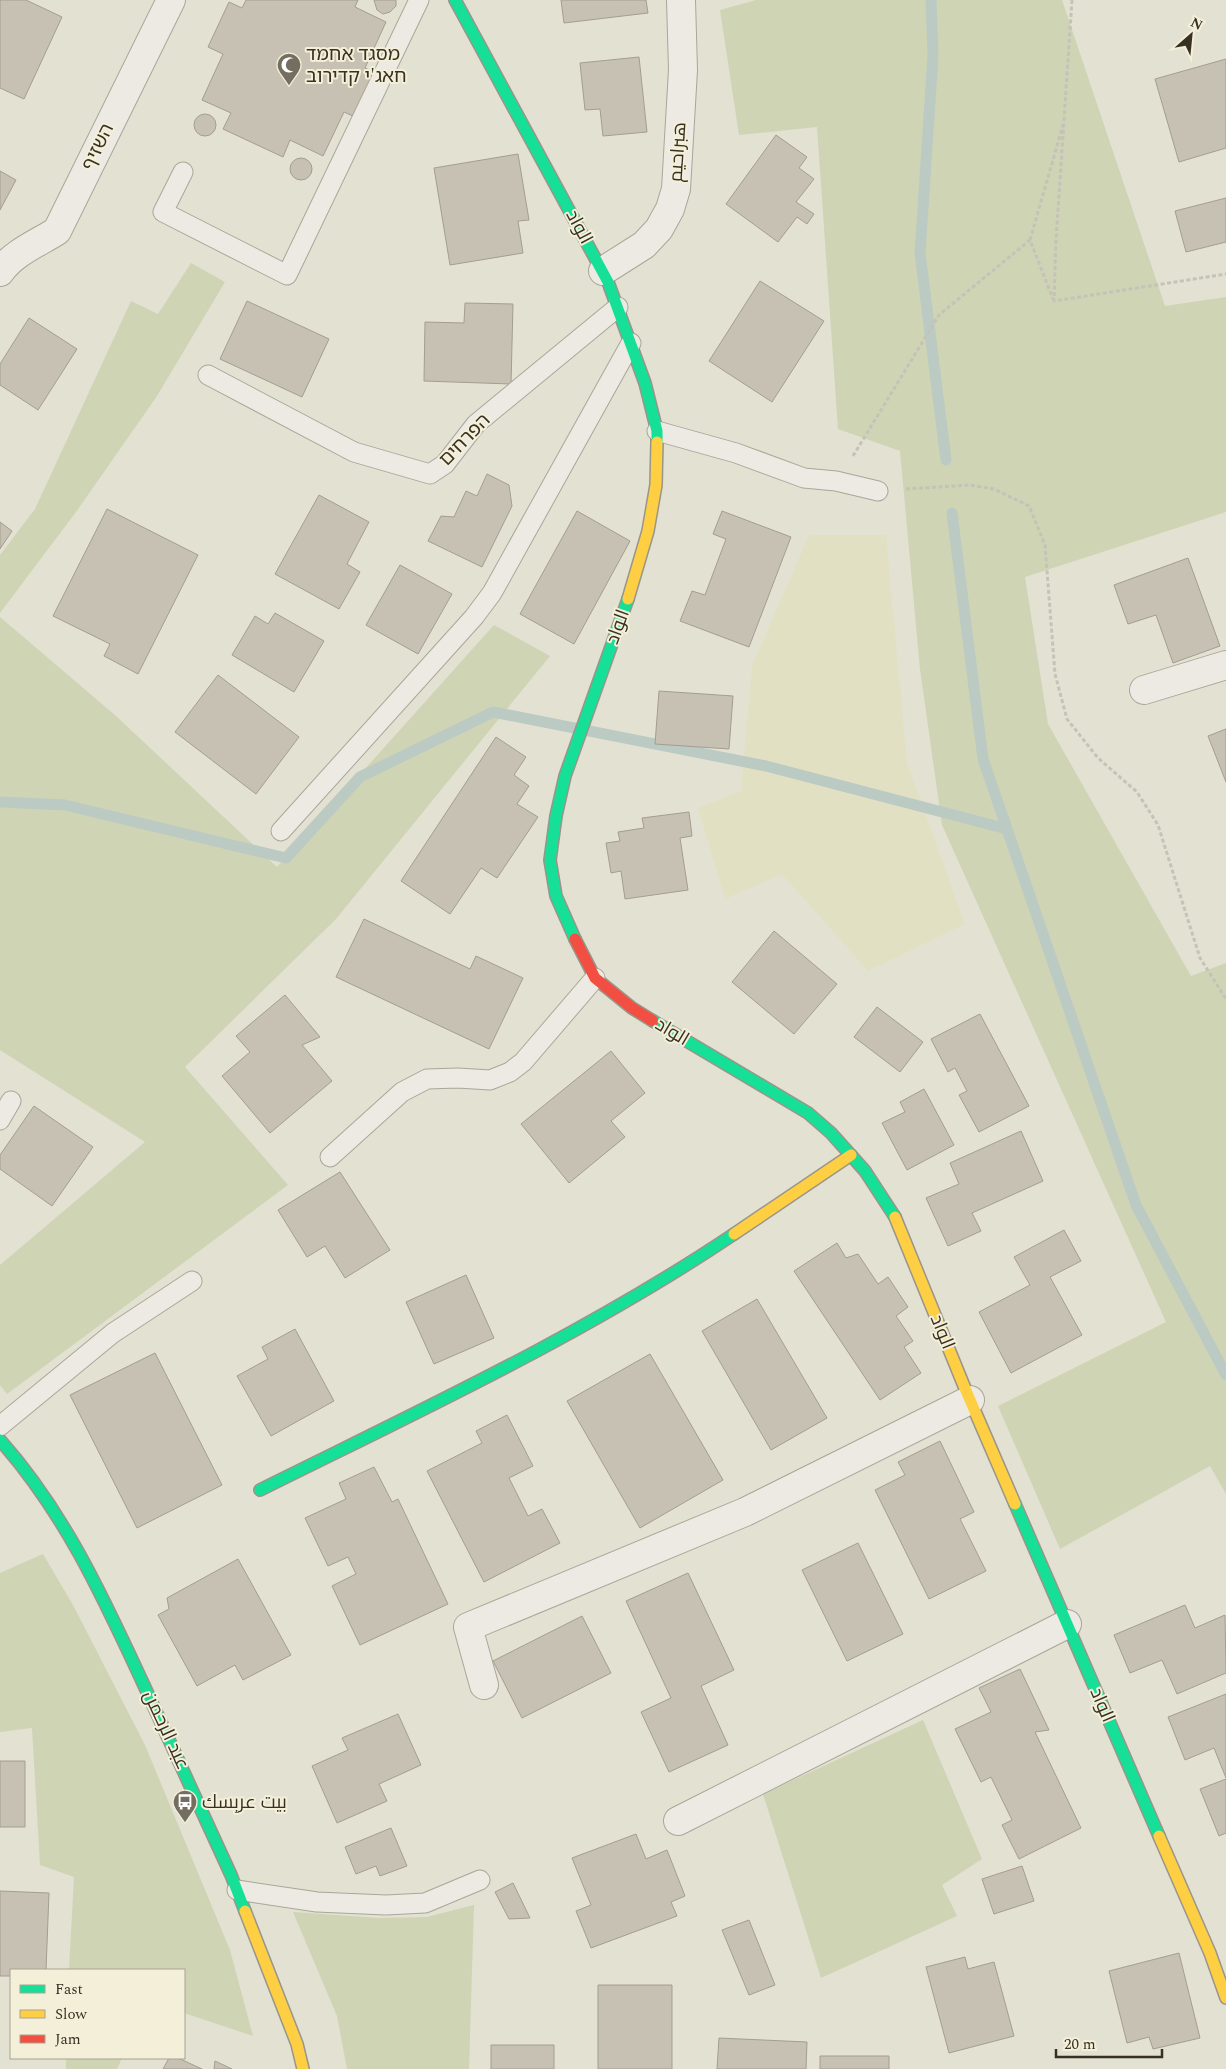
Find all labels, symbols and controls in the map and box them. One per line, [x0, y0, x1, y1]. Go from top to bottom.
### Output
north arrow [1166, 10, 1216, 60]
text: N [1187, 12, 1207, 36]
place label: מסגד אחמד חאג'י קדירוב [306, 40, 407, 91]
mosque icon: מסגד אחמד חאג'י קדירוב [276, 52, 302, 86]
street label: השזיף [74, 118, 122, 176]
street label: هبراحيم [661, 121, 695, 183]
street label: الواد [558, 204, 600, 250]
street label: הפרחים [432, 407, 498, 473]
street label: الواد [598, 605, 638, 649]
street label: الواد [649, 1010, 695, 1054]
street label: الواد [922, 1310, 962, 1354]
street label: الواد [1082, 1683, 1122, 1727]
street label: عبد الرحمن [135, 1686, 197, 1774]
place label: بيت عربِسك [202, 1788, 287, 1817]
bus stop icon: بيت عربِسك [172, 1789, 198, 1823]
legend [10, 1969, 185, 2059]
text: Fast [55, 1978, 83, 2001]
text: Slow [55, 2003, 87, 2026]
scale bar [1056, 2026, 1162, 2058]
text: Jam [55, 2028, 81, 2051]
text: 20 m [1064, 2033, 1096, 2056]

